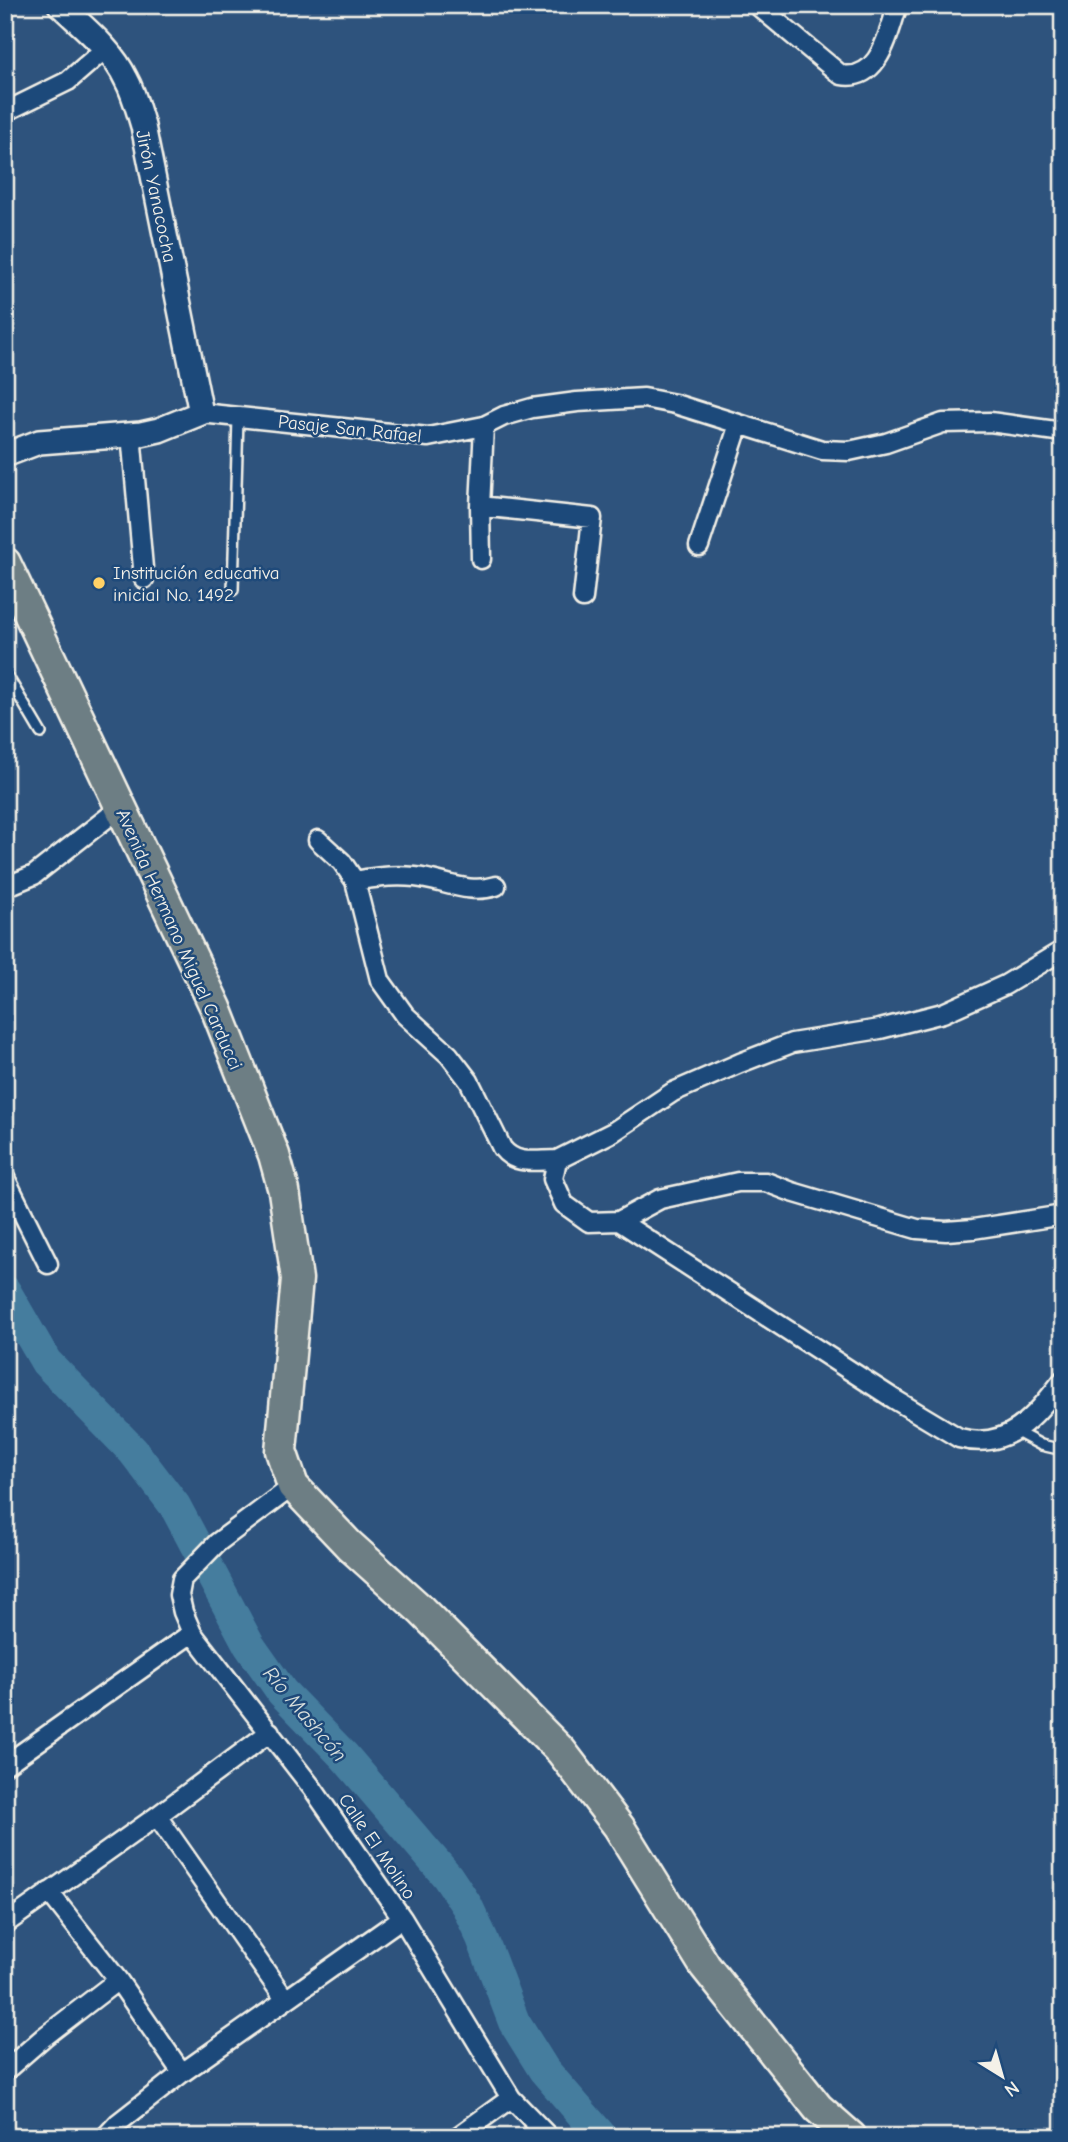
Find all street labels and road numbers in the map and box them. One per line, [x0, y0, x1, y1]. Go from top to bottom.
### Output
street label: Jirón Yanacocha [131, 128, 181, 265]
street label: Pasaje San Rafael [277, 411, 423, 447]
street label: Avenida Hermano Miguel Carducci [111, 806, 247, 1073]
street label: Calle El Molino [334, 1790, 421, 1904]

